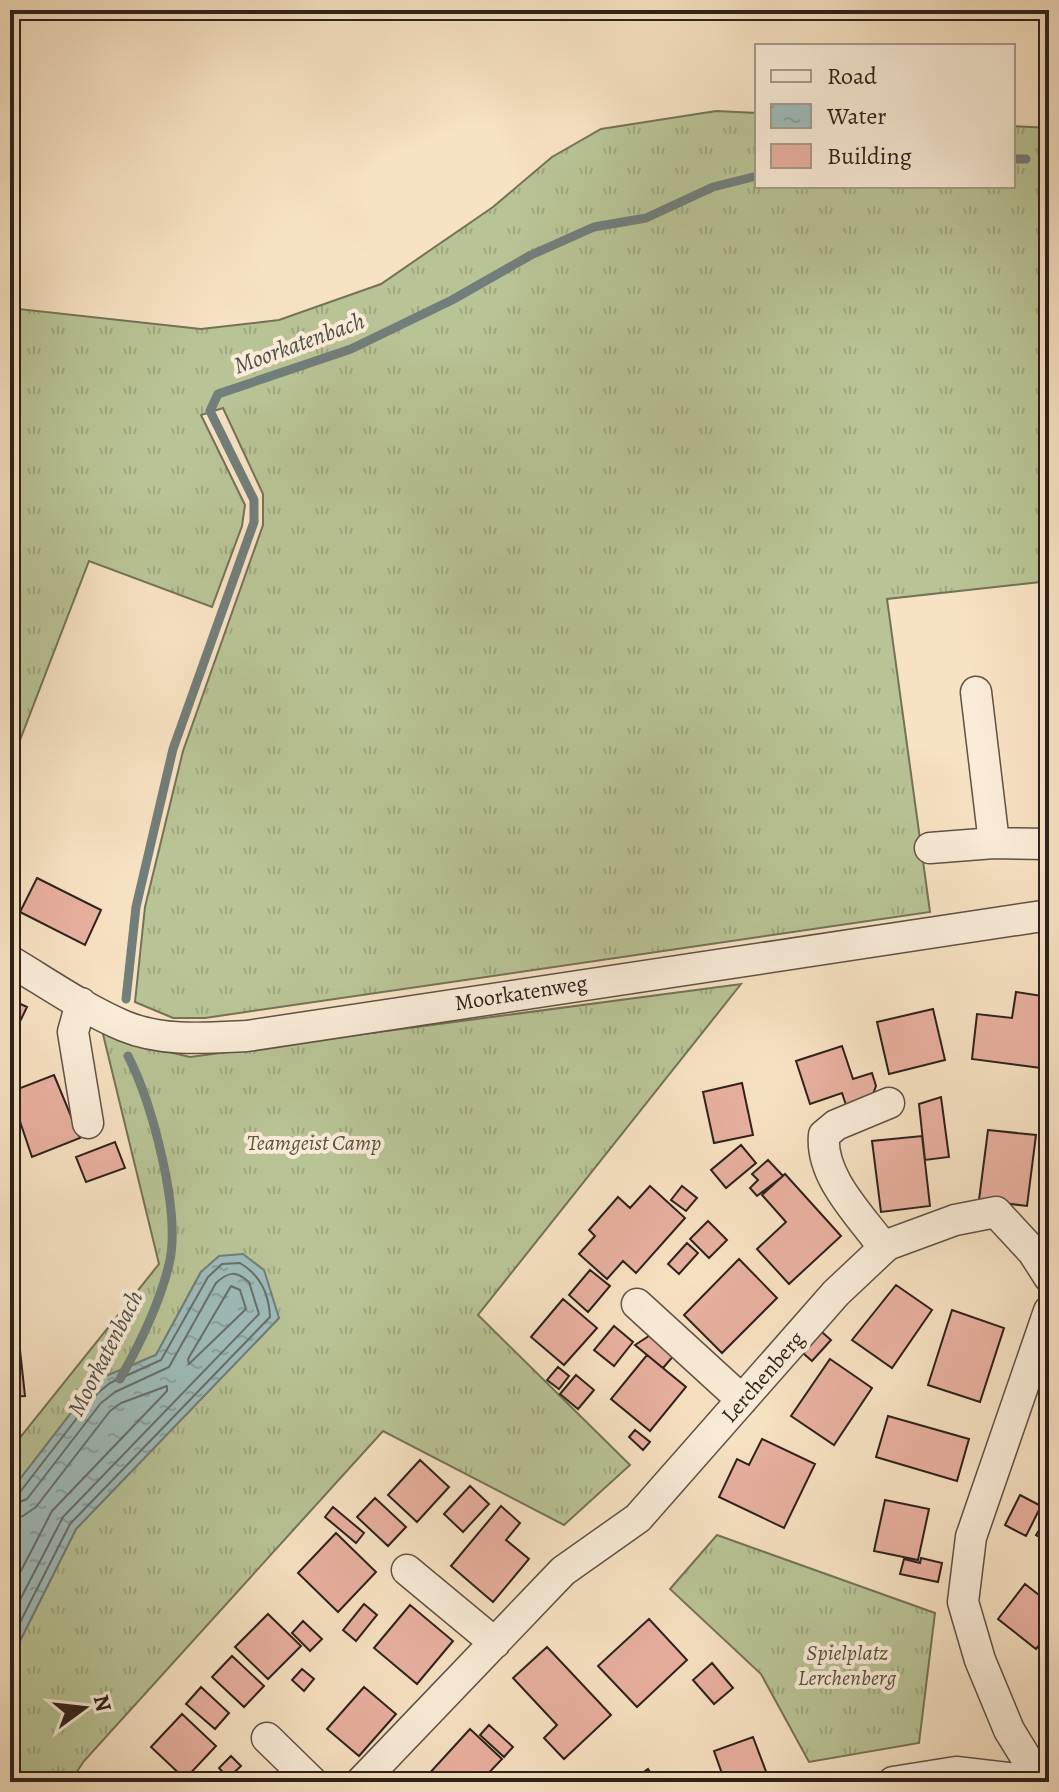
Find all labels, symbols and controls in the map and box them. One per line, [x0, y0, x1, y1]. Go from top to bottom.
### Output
legend [755, 44, 1015, 188]
text: Road [827, 60, 877, 92]
text: Water [826, 100, 887, 132]
text: Building [827, 140, 912, 172]
water label: Moorkatenbach [229, 305, 369, 381]
street label: Moorkatenweg [453, 968, 589, 1018]
park label: Teamgeist Camp [247, 1128, 381, 1158]
water label: Moorkatenbach [60, 1285, 150, 1421]
street label: Lerchenberg [715, 1325, 811, 1429]
park label: Spielplatz Lerchenberg [798, 1638, 896, 1693]
north arrow [44, 1668, 124, 1748]
text: N [86, 1691, 119, 1715]

